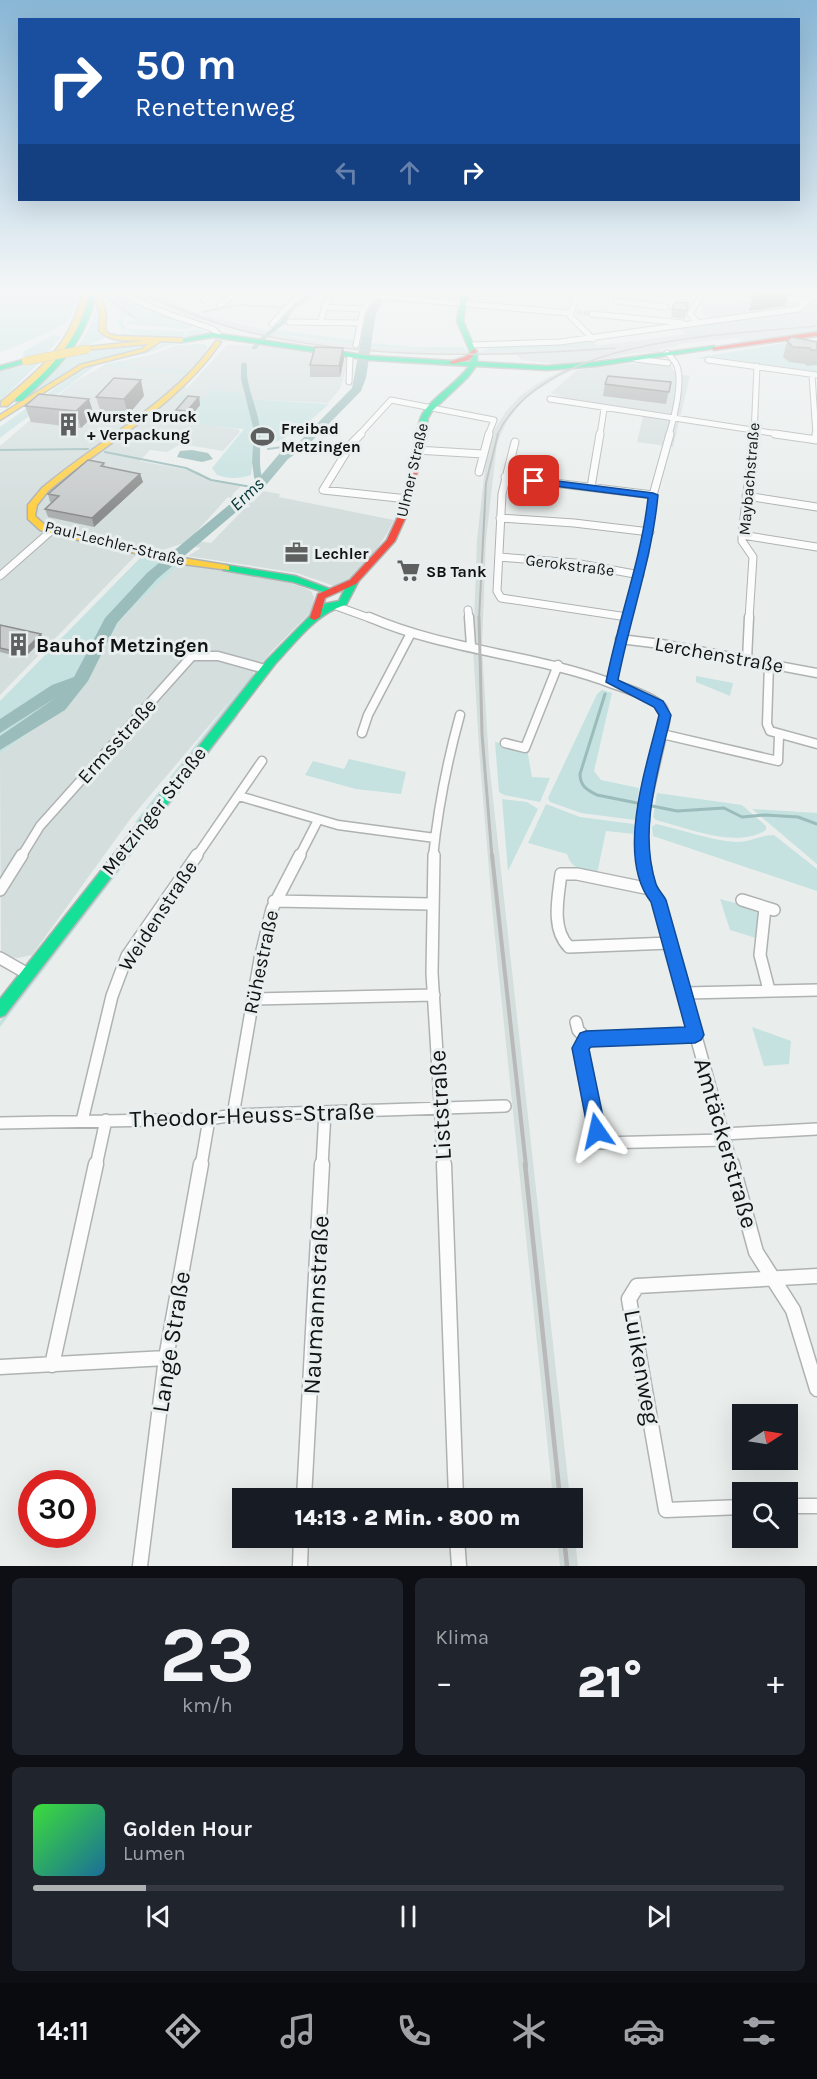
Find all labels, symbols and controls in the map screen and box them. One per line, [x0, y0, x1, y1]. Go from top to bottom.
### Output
text: 50 m [135, 40, 237, 90]
icon: right [36, 42, 114, 120]
text: Renettenweg [135, 91, 295, 123]
icon: left [330, 156, 363, 189]
icon: ahead [393, 156, 426, 189]
icon: right [456, 156, 489, 189]
place label: Wurster Druck + Verpackung [87, 407, 197, 444]
building icon: Wurster Druck + Verpackung [56, 412, 82, 438]
place label: Freibad Metzingen [281, 419, 361, 456]
street label: Ulmer Straße [392, 421, 432, 519]
street label: Maybachstraße [735, 422, 763, 536]
sports icon: Freibad Metzingen [250, 424, 276, 450]
pin [508, 455, 559, 506]
icon: arrive [517, 464, 550, 497]
water label: Erms [225, 473, 269, 515]
street label: Paul-Lechler-Straße [43, 516, 187, 570]
office icon: Lechler [283, 540, 309, 566]
place label: Lechler [314, 544, 369, 563]
street label: Gerokstraße [525, 550, 615, 580]
supermarket icon: SB Tank [395, 558, 421, 584]
place label: SB Tank [426, 562, 487, 581]
building icon: Bauhof Metzingen [5, 632, 31, 658]
street label: Lerchenstraße [653, 632, 785, 678]
place label: Bauhof Metzingen [36, 634, 209, 657]
street label: Ermsstraße [73, 694, 161, 788]
street label: Metzinger Straße [97, 742, 211, 880]
street label: Weidenstraße [114, 857, 202, 975]
street label: Rühestraße [239, 908, 283, 1016]
street label: Liststraße [423, 1049, 457, 1161]
street label: Amtäckerstraße [688, 1055, 764, 1231]
street label: Theodor-Heuss-Straße [129, 1097, 375, 1133]
position arrow [565, 1099, 629, 1163]
street label: Naumannstraße [297, 1215, 335, 1395]
street label: Lange Straße [146, 1269, 196, 1415]
street label: Luikenweg [618, 1307, 666, 1427]
north arrow [732, 1404, 798, 1470]
map controls [732, 1404, 798, 1548]
speed limit sign: 30 [18, 1470, 96, 1548]
button: search [732, 1482, 798, 1548]
text: 14:13 · 2 Min. · 800 m [294, 1505, 521, 1531]
text: 23 [159, 1609, 255, 1701]
text: Klima [436, 1626, 489, 1649]
text: 21° [577, 1656, 642, 1708]
text: − [436, 1663, 453, 1701]
text: + [767, 1663, 784, 1701]
text: km/h [182, 1694, 233, 1717]
text: Golden Hour [123, 1816, 252, 1842]
text: Lumen [123, 1842, 186, 1865]
icon: previous [142, 1900, 175, 1933]
icon: pause [392, 1900, 425, 1933]
icon: next [642, 1900, 675, 1933]
icon: directions [162, 2010, 204, 2052]
icon: music [277, 2010, 319, 2052]
icon: phone [393, 2010, 435, 2052]
icon: climate [508, 2010, 550, 2052]
icon: car [623, 2010, 665, 2052]
icon: filters [738, 2010, 780, 2052]
text: 14:11 [37, 2015, 89, 2047]

